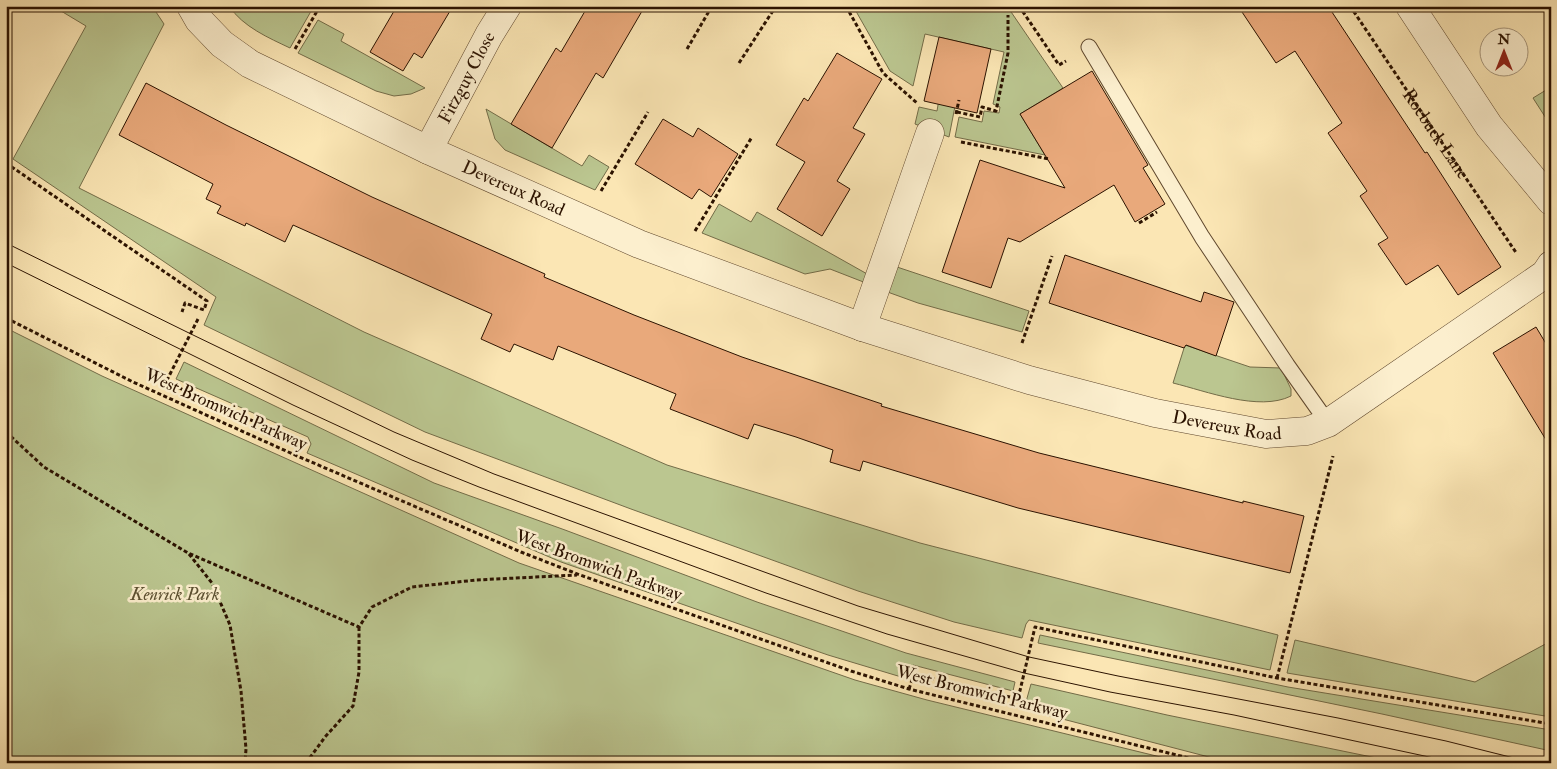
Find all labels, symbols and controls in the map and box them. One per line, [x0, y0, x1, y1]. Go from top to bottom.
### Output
street label: Fitzguy Close [433, 28, 501, 128]
north arrow [1480, 28, 1530, 78]
text: N [1497, 31, 1511, 48]
street label: Roebuck Lane [1397, 84, 1474, 184]
street label: Devereux Road [458, 156, 568, 222]
street label: West Bromwich Parkway [140, 363, 312, 456]
street label: Devereux Road [1170, 406, 1282, 446]
street label: West Bromwich Parkway [511, 524, 686, 607]
park label: Kenrick Park [130, 583, 219, 606]
street label: West Bromwich Parkway [893, 660, 1071, 725]

